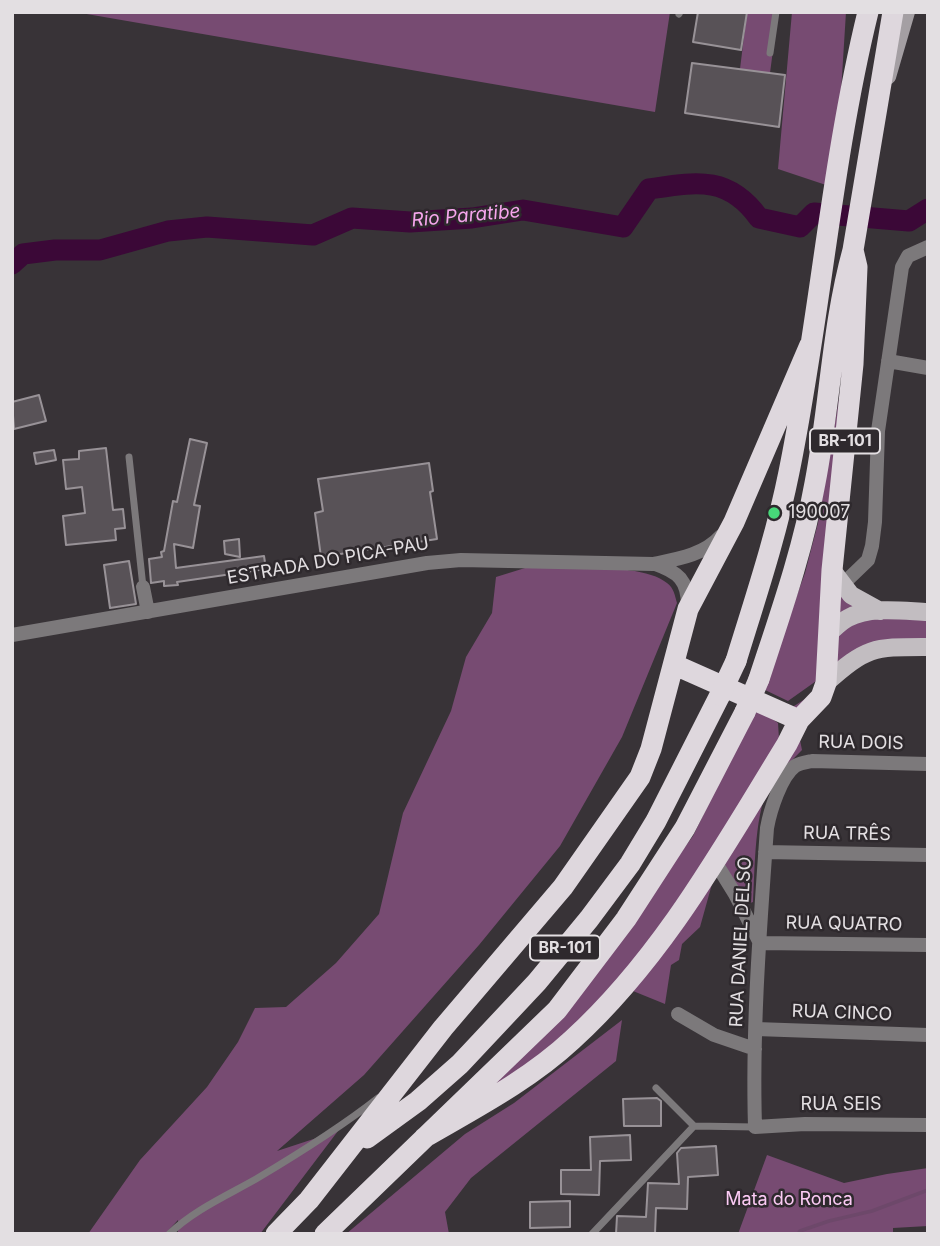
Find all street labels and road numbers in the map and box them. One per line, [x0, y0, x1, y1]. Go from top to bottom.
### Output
road number: BR-101 [810, 428, 880, 454]
street label: ESTRADA DO PICA-PAU [225, 533, 431, 589]
street label: RUA DOIS [818, 731, 904, 755]
street label: RUA TRÊS [803, 822, 891, 846]
street label: RUA DANIEL DELSO [726, 856, 756, 1028]
street label: RUA QUATRO [785, 912, 903, 936]
road number: BR-101 [530, 936, 600, 960]
street label: RUA CINCO [791, 1000, 893, 1026]
street label: RUA SEIS [801, 1094, 881, 1116]

